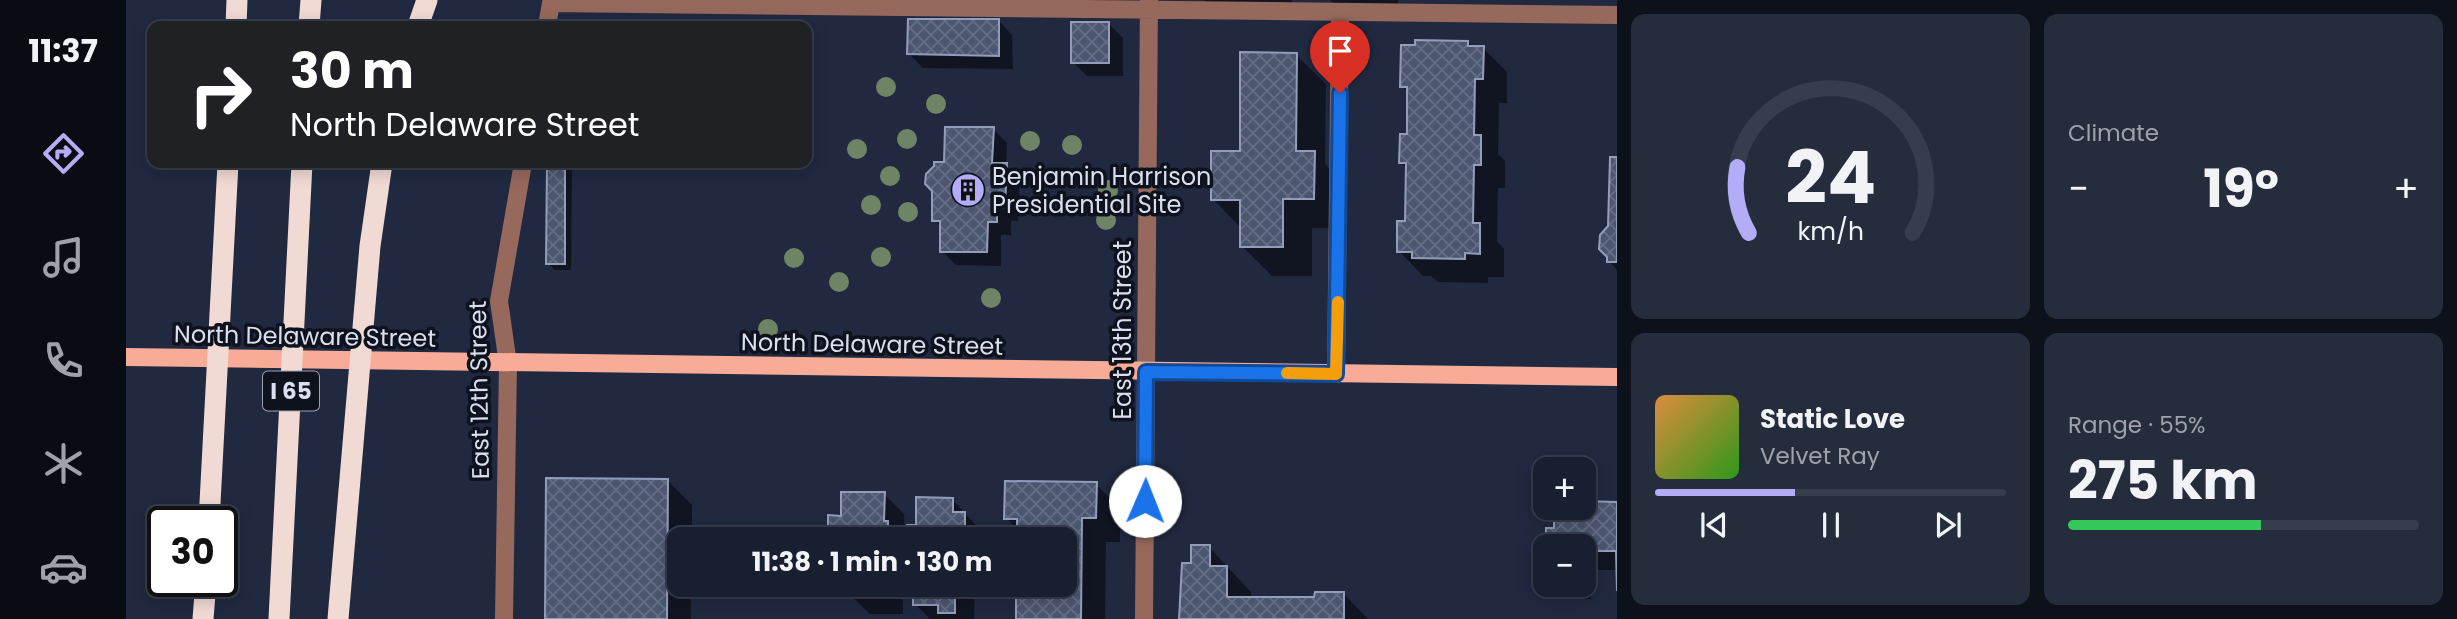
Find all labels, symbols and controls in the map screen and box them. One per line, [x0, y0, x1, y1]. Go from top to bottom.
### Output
pin [1310, 21, 1370, 93]
text: 11:37 [28, 28, 98, 73]
icon: arrive [1321, 32, 1359, 70]
text: 30 m [290, 37, 414, 105]
icon: right [175, 49, 266, 140]
text: North Delaware Street [290, 102, 639, 147]
text: Climate [2068, 117, 2159, 149]
text: 24 [1785, 127, 1876, 228]
icon: directions [39, 129, 88, 178]
text: 19° [2203, 152, 2279, 225]
place label: Benjamin Harrison Presidential Site [992, 160, 1211, 221]
text: − [2068, 162, 2089, 215]
text: + [2393, 162, 2419, 215]
building icon: Benjamin Harrison Presidential Site [949, 171, 987, 209]
text: km/h [1797, 213, 1864, 248]
icon: music [39, 233, 88, 282]
street label: East 13th Street [1106, 241, 1139, 419]
street label: East 12th Street [461, 300, 497, 480]
street label: North Delaware Street [174, 317, 436, 355]
street label: North Delaware Street [741, 325, 1003, 363]
icon: phone [39, 336, 88, 385]
road number: I 65 [263, 372, 319, 410]
text: Static Love [1760, 401, 1905, 437]
text: Range · 55% [2068, 409, 2206, 441]
icon: climate [39, 439, 88, 488]
text: Velvet Ray [1760, 440, 1880, 472]
text: 275 km [2068, 444, 2258, 517]
map controls [1533, 457, 1596, 597]
button: + [1533, 457, 1596, 520]
position arrow [1108, 464, 1182, 538]
speed limit sign: 30 [147, 506, 238, 597]
icon: previous [1695, 506, 1733, 544]
icon: pause [1812, 506, 1850, 544]
icon: next [1929, 506, 1967, 544]
button: − [1533, 534, 1596, 597]
icon: car [39, 543, 88, 592]
text: 11:38 · 1 min · 130 m [752, 544, 992, 580]

